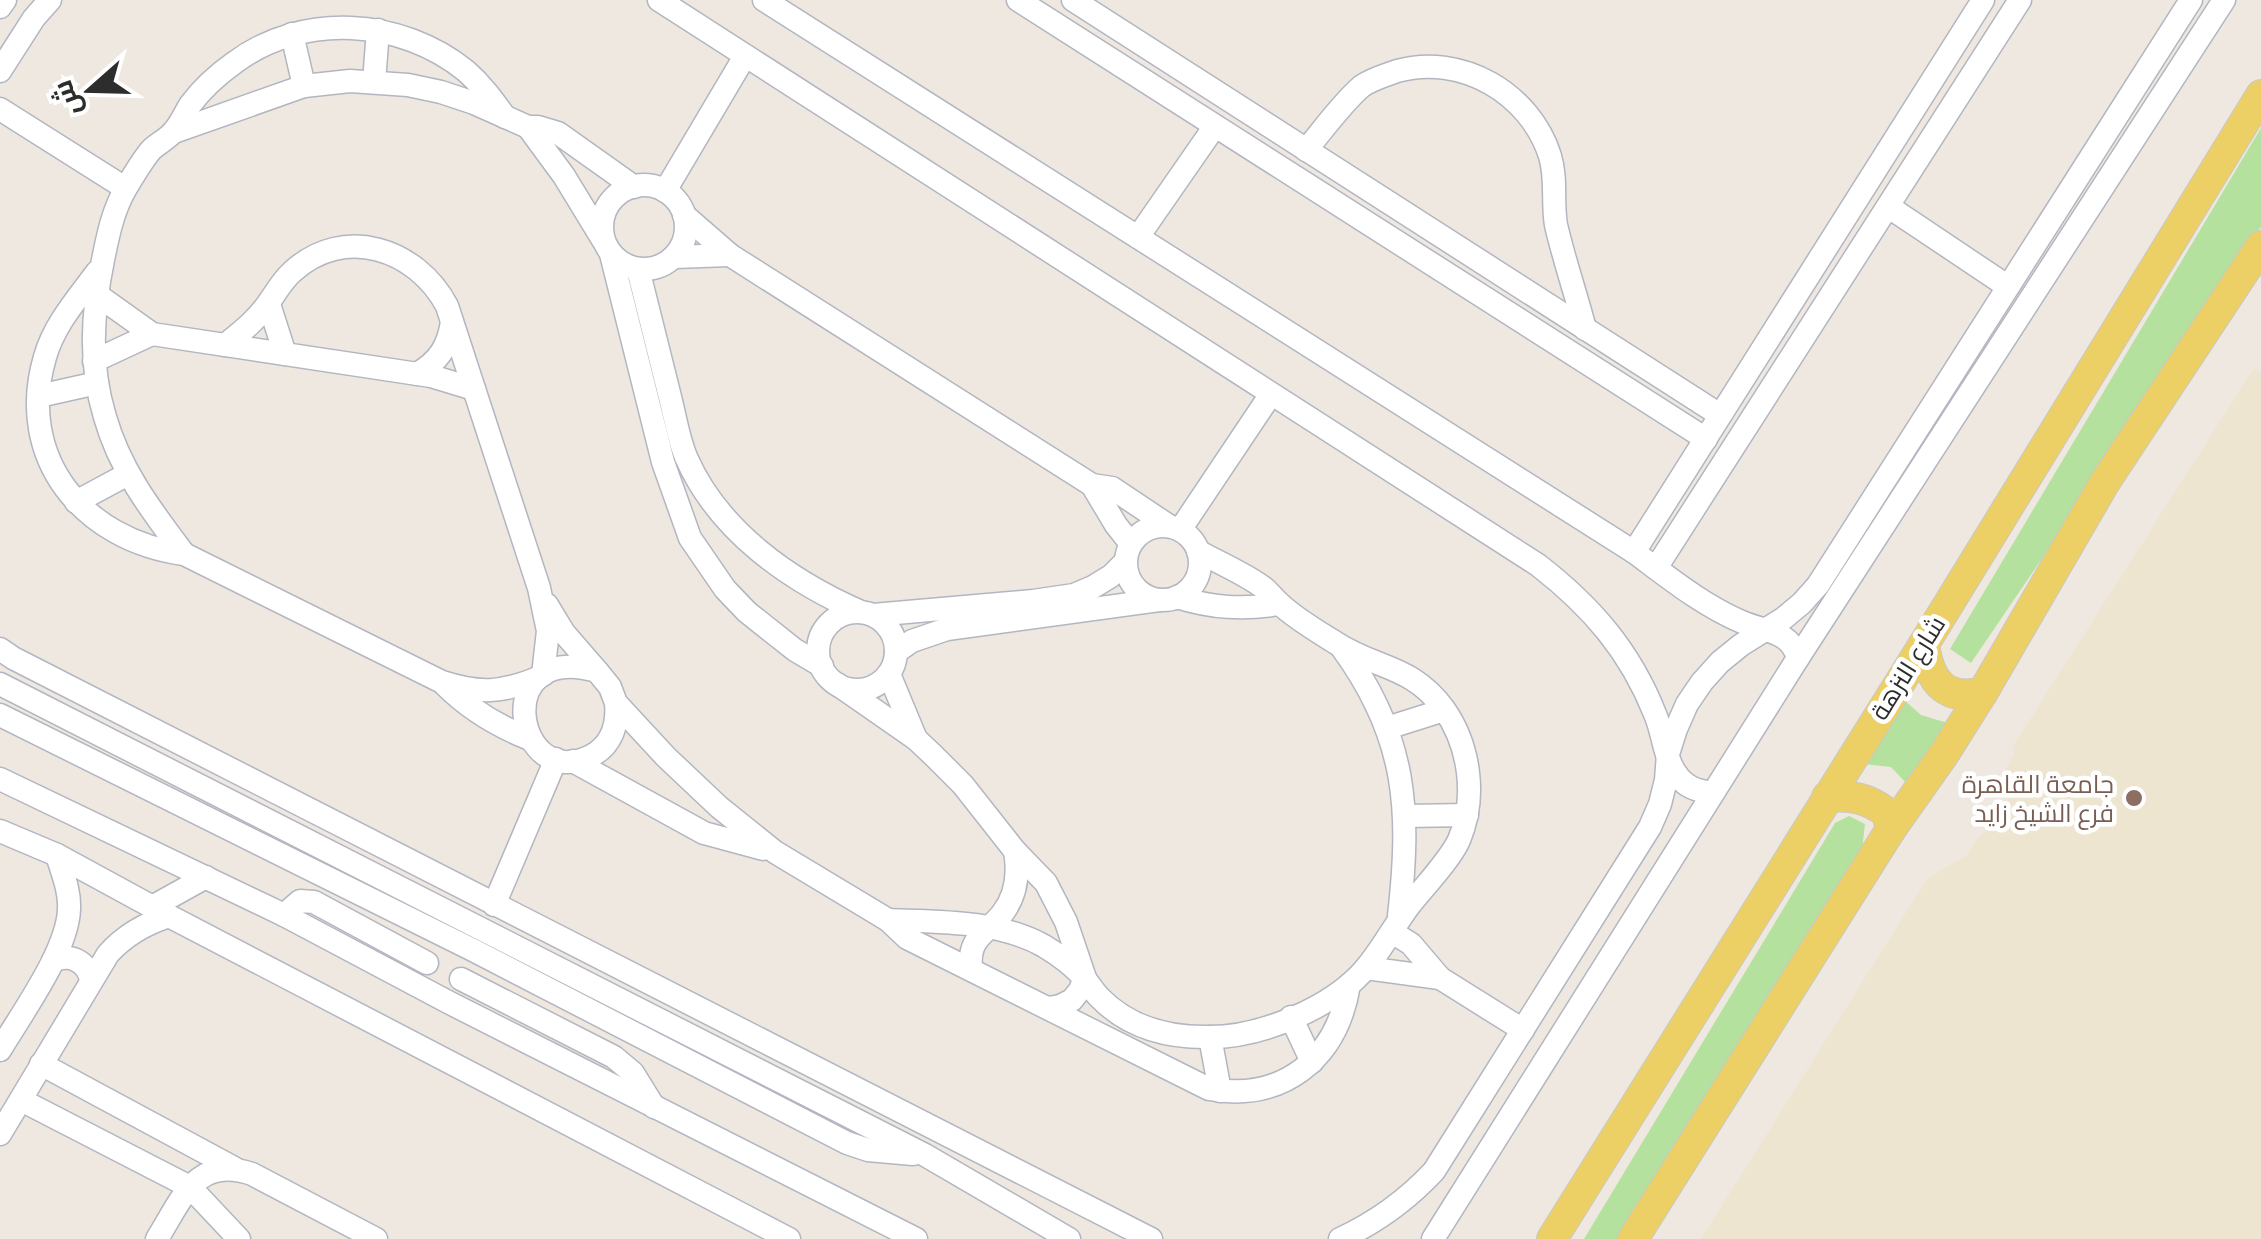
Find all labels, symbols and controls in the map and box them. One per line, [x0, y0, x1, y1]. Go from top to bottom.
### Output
north arrow [40, 40, 140, 140]
text: ش [45, 76, 89, 121]
street label: شارع النزهة [1865, 611, 1953, 726]
place label: جامعة القاهرة فرع الشيخ زايد [1962, 770, 2114, 830]
marker: جامعة القاهرة فرع الشيخ زايد [2123, 787, 2145, 809]

